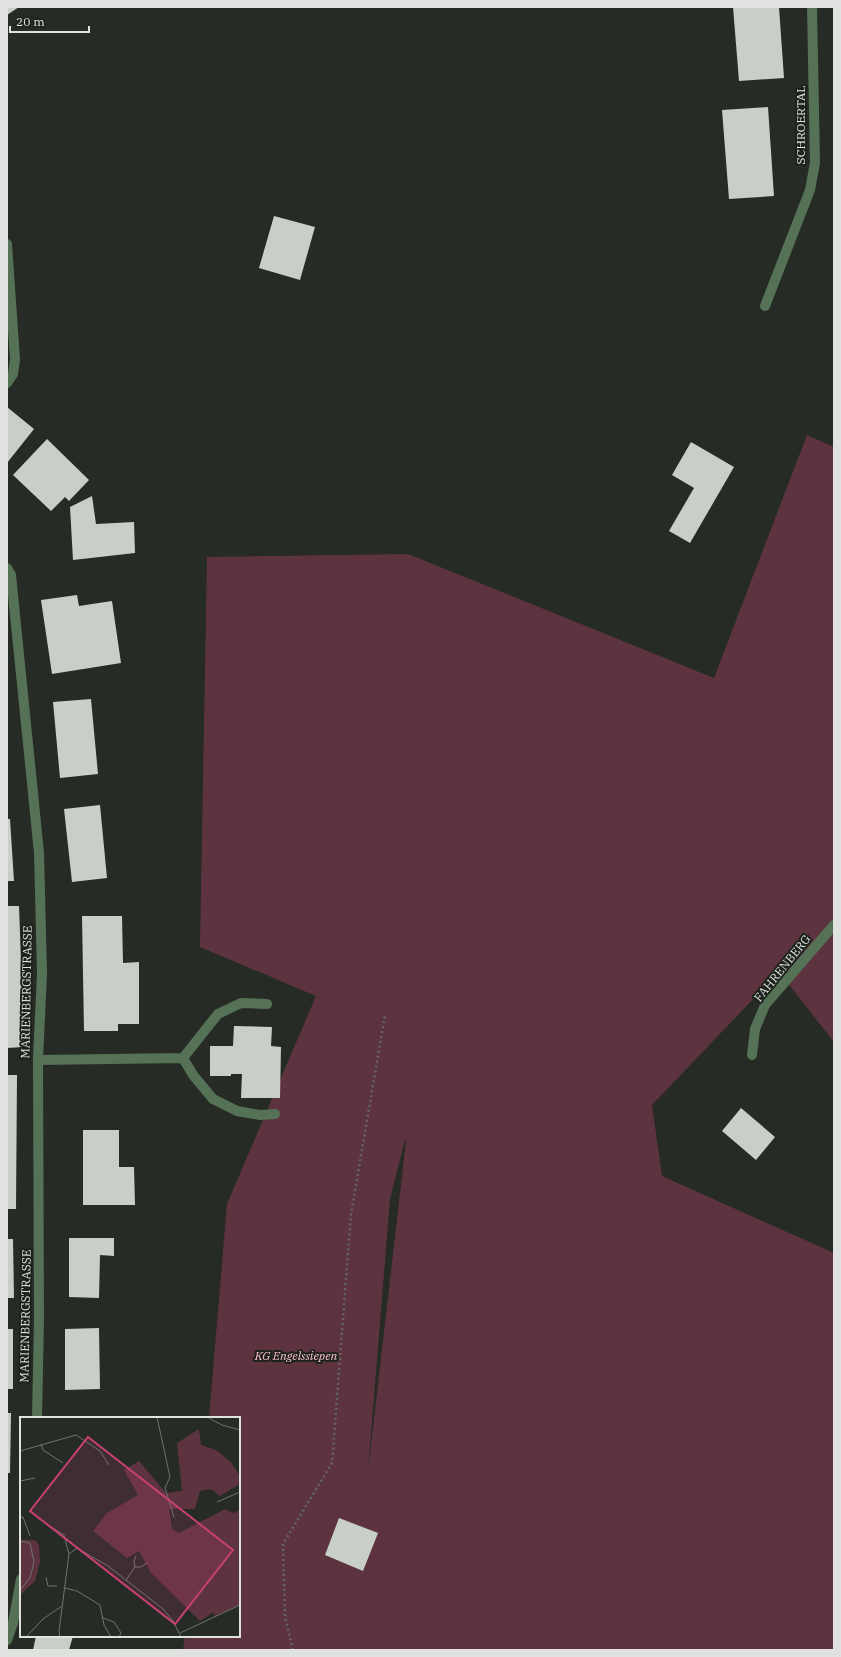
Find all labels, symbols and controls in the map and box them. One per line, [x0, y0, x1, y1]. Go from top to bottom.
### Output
scale bar [10, 8, 89, 34]
text: 20 m [16, 14, 45, 29]
street label: SCHROERTAL [793, 86, 808, 164]
street label: MARIENBERGSTRASSE [17, 925, 35, 1059]
street label: FAHRENBERG [750, 931, 814, 1005]
street label: MARIENBERGSTRASSE [16, 1249, 34, 1383]
park label: KG Engelssiepen [254, 1348, 338, 1363]
inset map [20, 1417, 240, 1637]

